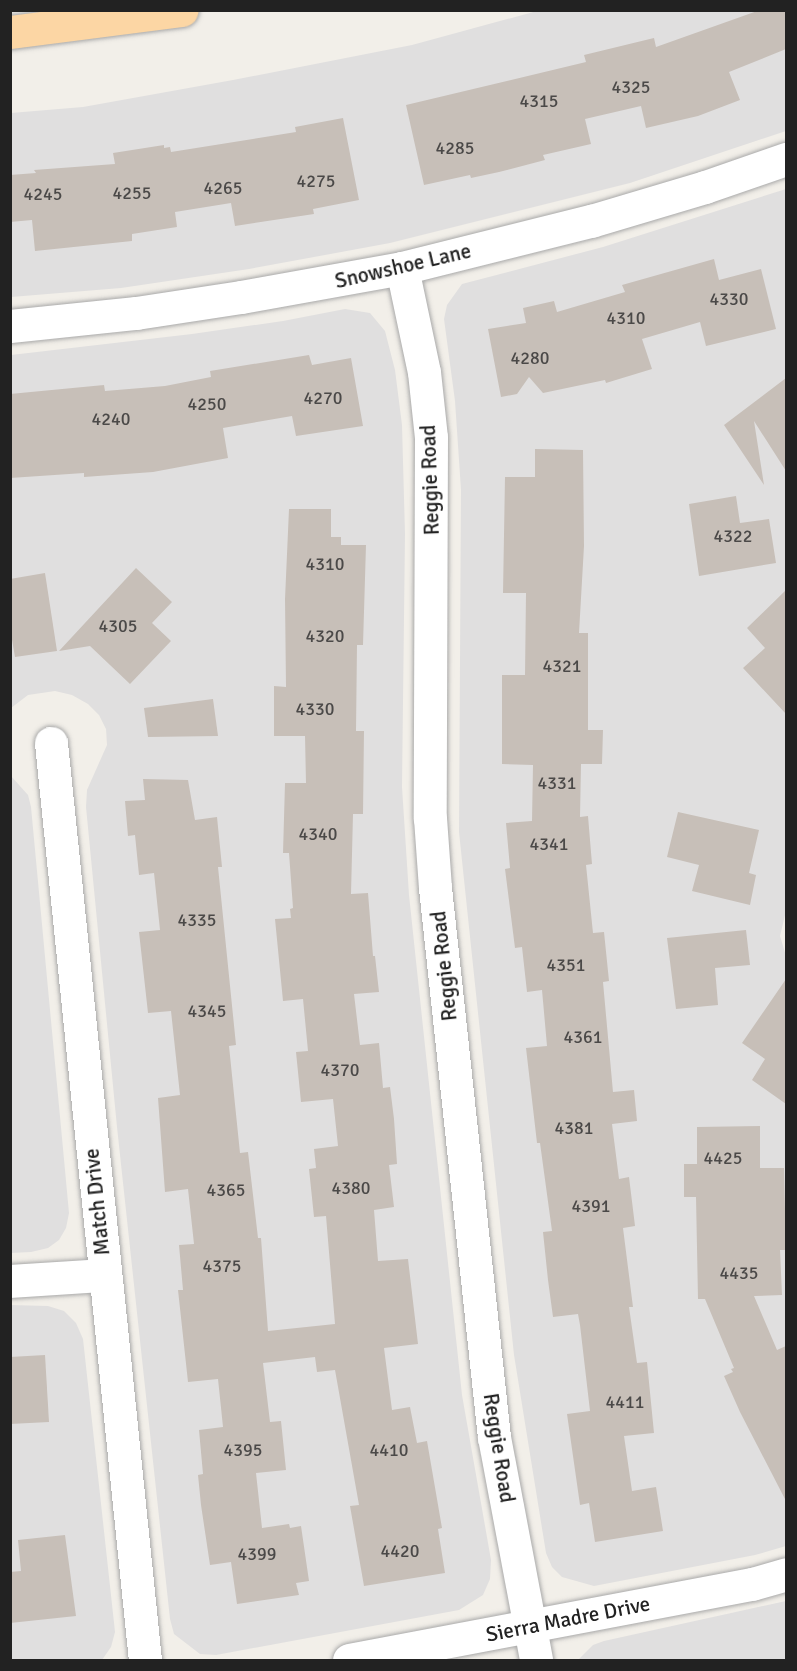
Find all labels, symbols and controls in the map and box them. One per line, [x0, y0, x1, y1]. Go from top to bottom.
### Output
house number: 4325 [612, 76, 650, 98]
house number: 4315 [520, 90, 558, 112]
house number: 4285 [436, 137, 474, 159]
house number: 4275 [297, 170, 335, 192]
house number: 4265 [204, 177, 242, 199]
house number: 4255 [113, 182, 151, 204]
house number: 4245 [24, 183, 62, 205]
street label: Snowshoe Lane [332, 238, 474, 294]
house number: 4330 [710, 288, 748, 310]
house number: 4310 [607, 307, 645, 329]
house number: 4280 [511, 347, 549, 369]
house number: 4270 [304, 387, 342, 409]
house number: 4250 [188, 393, 226, 415]
house number: 4240 [92, 408, 130, 430]
street label: Reggie Road [415, 424, 445, 536]
house number: 4322 [714, 525, 752, 547]
house number: 4310 [306, 553, 344, 575]
house number: 4305 [99, 615, 137, 637]
house number: 4320 [306, 625, 344, 647]
house number: 4321 [543, 655, 581, 677]
house number: 4330 [296, 698, 334, 720]
house number: 4331 [538, 772, 576, 794]
house number: 4340 [299, 823, 337, 845]
house number: 4341 [530, 833, 568, 855]
house number: 4335 [178, 909, 216, 931]
street label: Reggie Road [426, 910, 462, 1022]
house number: 4351 [547, 954, 585, 976]
house number: 4345 [188, 1000, 226, 1022]
house number: 4361 [564, 1026, 602, 1048]
house number: 4370 [321, 1059, 359, 1081]
house number: 4381 [555, 1117, 593, 1139]
street label: Match Drive [79, 1147, 115, 1257]
house number: 4425 [704, 1147, 742, 1169]
house number: 4380 [332, 1177, 370, 1199]
house number: 4365 [207, 1179, 245, 1201]
house number: 4391 [572, 1195, 610, 1217]
house number: 4375 [203, 1255, 241, 1277]
house number: 4435 [720, 1262, 758, 1284]
street label: Reggie Road [478, 1391, 520, 1505]
house number: 4411 [606, 1391, 644, 1413]
house number: 4395 [224, 1439, 262, 1461]
house number: 4410 [370, 1439, 408, 1461]
house number: 4420 [381, 1540, 419, 1562]
house number: 4399 [238, 1543, 276, 1565]
street label: Sierra Madre Drive [484, 1591, 652, 1647]

